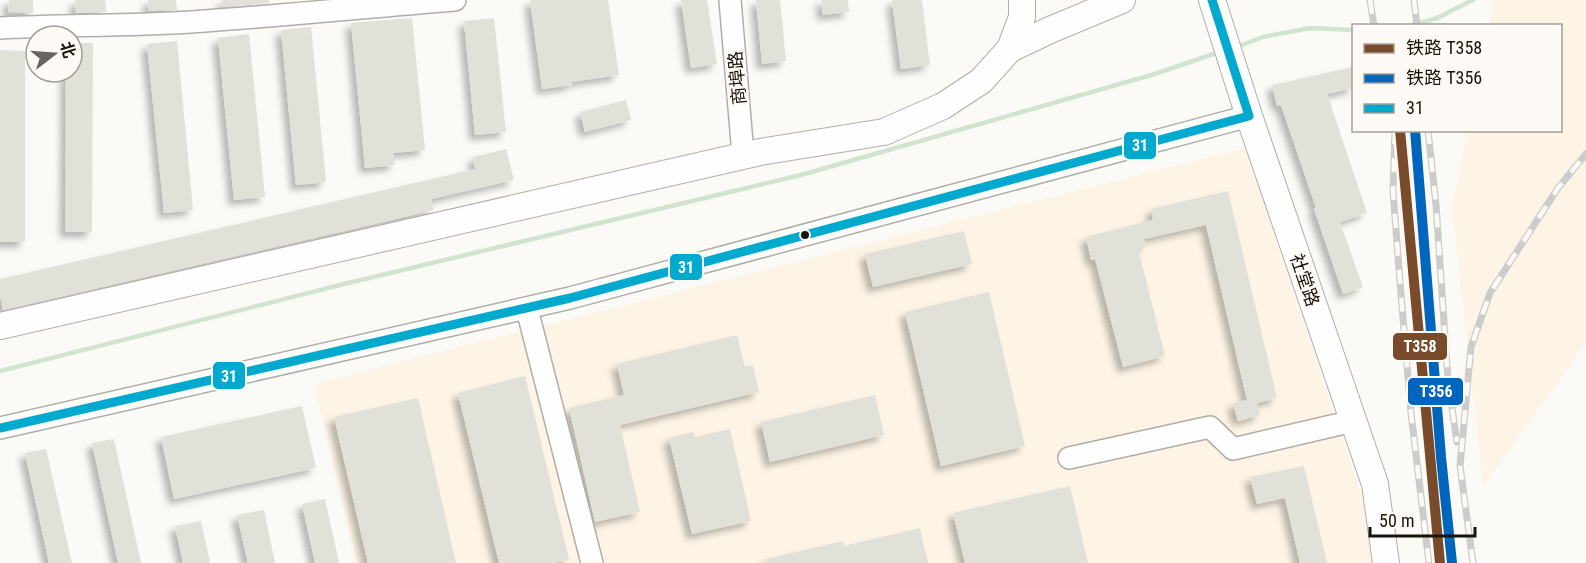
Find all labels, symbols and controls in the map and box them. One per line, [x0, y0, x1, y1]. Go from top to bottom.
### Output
north arrow [24, 24, 84, 84]
legend [1352, 24, 1562, 132]
text: 铁路 T358 [1406, 37, 1482, 58]
text: 北 [56, 39, 79, 60]
street label: 商埠路 [724, 50, 750, 106]
text: 铁路 T356 [1406, 67, 1482, 88]
text: 31 [1406, 97, 1424, 118]
line badge: 31 [1123, 131, 1157, 160]
text: 31 [1132, 136, 1148, 155]
unlabelled marker [799, 229, 811, 241]
street label: 社堂路 [1286, 251, 1324, 309]
line badge: 31 [669, 253, 703, 281]
text: 31 [678, 258, 694, 277]
line badge: T358 [1392, 332, 1448, 361]
text: T358 [1404, 337, 1436, 356]
line badge: 31 [212, 361, 246, 390]
text: 31 [221, 367, 237, 386]
line badge: T356 [1407, 377, 1464, 406]
text: T356 [1420, 382, 1452, 401]
scale bar [1370, 500, 1475, 538]
text: 50 m [1379, 510, 1414, 531]

